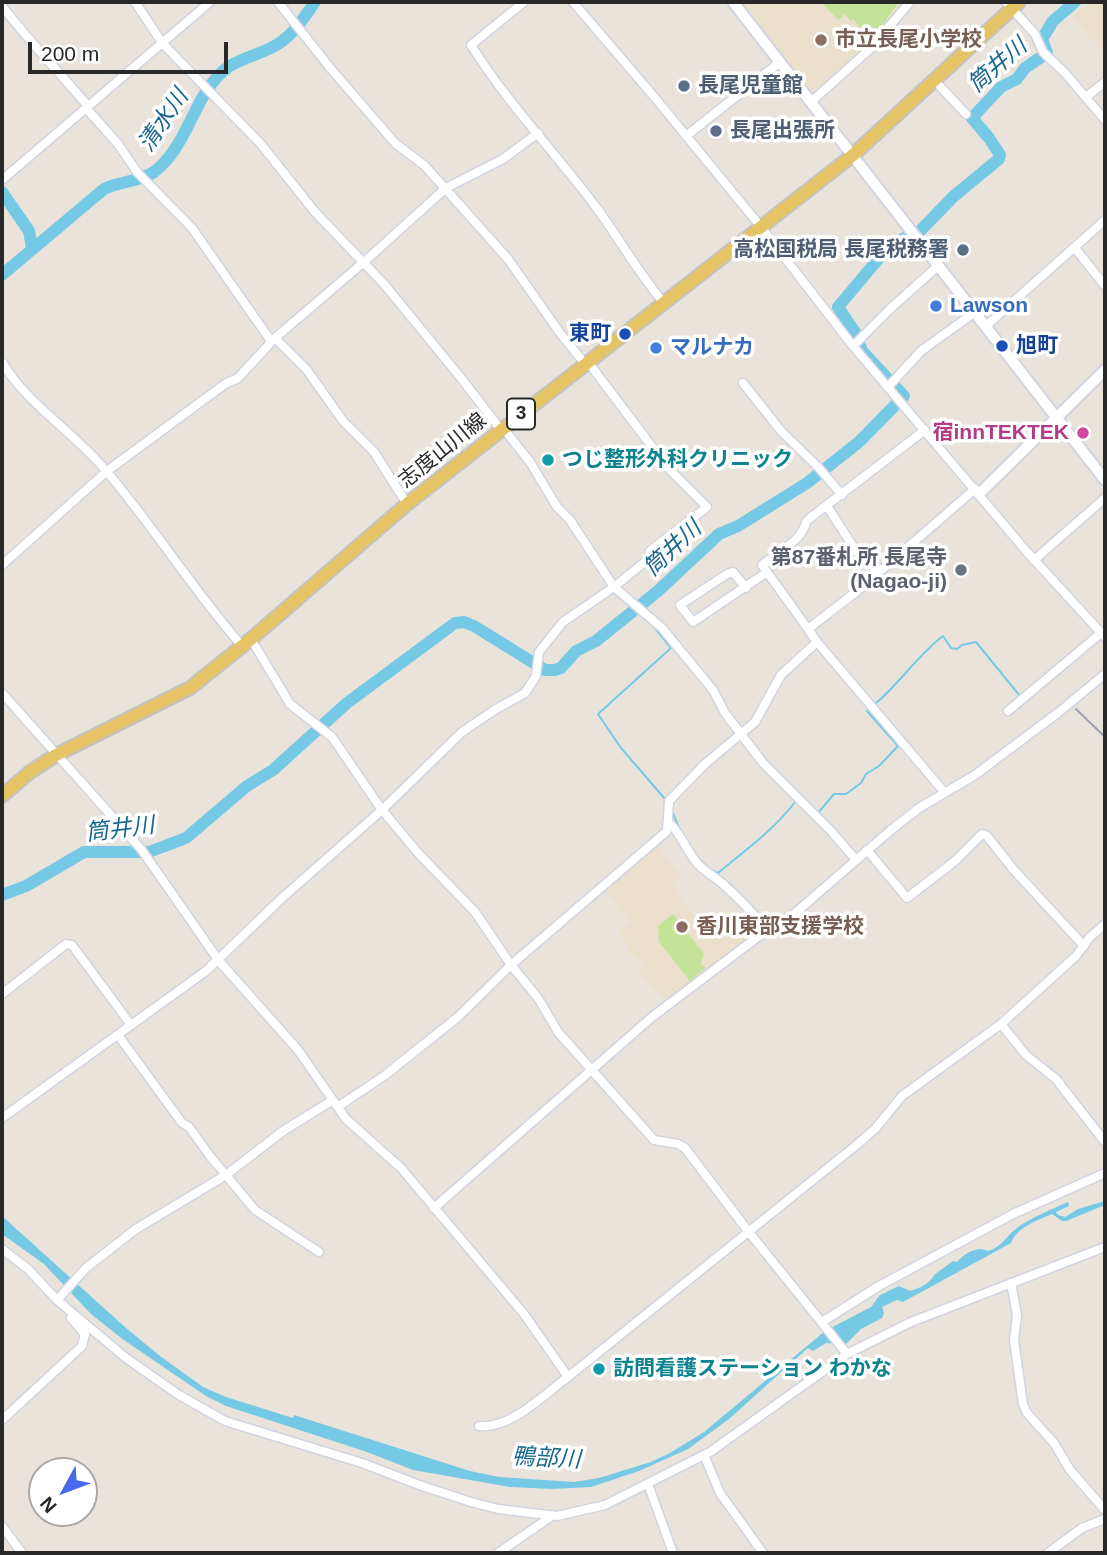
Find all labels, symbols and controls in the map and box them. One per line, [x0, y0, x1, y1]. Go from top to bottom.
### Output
place label: 市立長尾小学校 [835, 27, 982, 53]
scale bar [32, 28, 231, 72]
marker: 市立長尾小学校 [813, 32, 829, 48]
water label: 筒井川 [963, 33, 1033, 99]
text: 200 m [41, 42, 99, 65]
place label: 長尾児童館 [698, 73, 803, 99]
marker: 長尾児童館 [676, 78, 692, 94]
water label: 清水川 [133, 85, 195, 157]
place label: 長尾出張所 [730, 118, 835, 144]
marker: 長尾出張所 [708, 123, 724, 139]
place label: 高松国税局 長尾税務署 [733, 237, 949, 263]
marker: 高松国税局 長尾税務署 [955, 242, 971, 258]
place label: Lawson [950, 293, 1028, 319]
marker: Lawson [928, 298, 944, 314]
place label: 東町 [569, 321, 611, 347]
marker: 東町 [617, 326, 633, 342]
place label: 旭町 [1016, 333, 1058, 359]
place label: マルナカ [670, 335, 754, 361]
marker: 旭町 [994, 338, 1010, 354]
marker: マルナカ [648, 340, 664, 356]
road number: 3 [507, 398, 535, 430]
street label: 志度山川線 [394, 408, 492, 494]
place label: 宿innTEKTEK [933, 420, 1069, 446]
marker: 宿innTEKTEK [1075, 425, 1091, 441]
place label: つじ整形外科クリニック [562, 447, 793, 473]
marker: つじ整形外科クリニック [540, 452, 556, 468]
water label: 筒井川 [638, 515, 708, 583]
place label: 第87番札所 長尾寺 (Nagao-ji) [771, 545, 947, 595]
marker: 第87番札所 長尾寺 (Nagao-ji) [953, 562, 969, 578]
water label: 筒井川 [84, 812, 156, 848]
place label: 香川東部支援学校 [696, 914, 864, 940]
marker: 香川東部支援学校 [674, 919, 690, 935]
place label: 訪問看護ステーション わかな [613, 1356, 892, 1382]
marker: 訪問看護ステーション わかな [591, 1361, 607, 1377]
water label: 鴨部川 [511, 1443, 581, 1475]
north arrow [28, 1457, 98, 1527]
text: N [36, 1493, 61, 1517]

